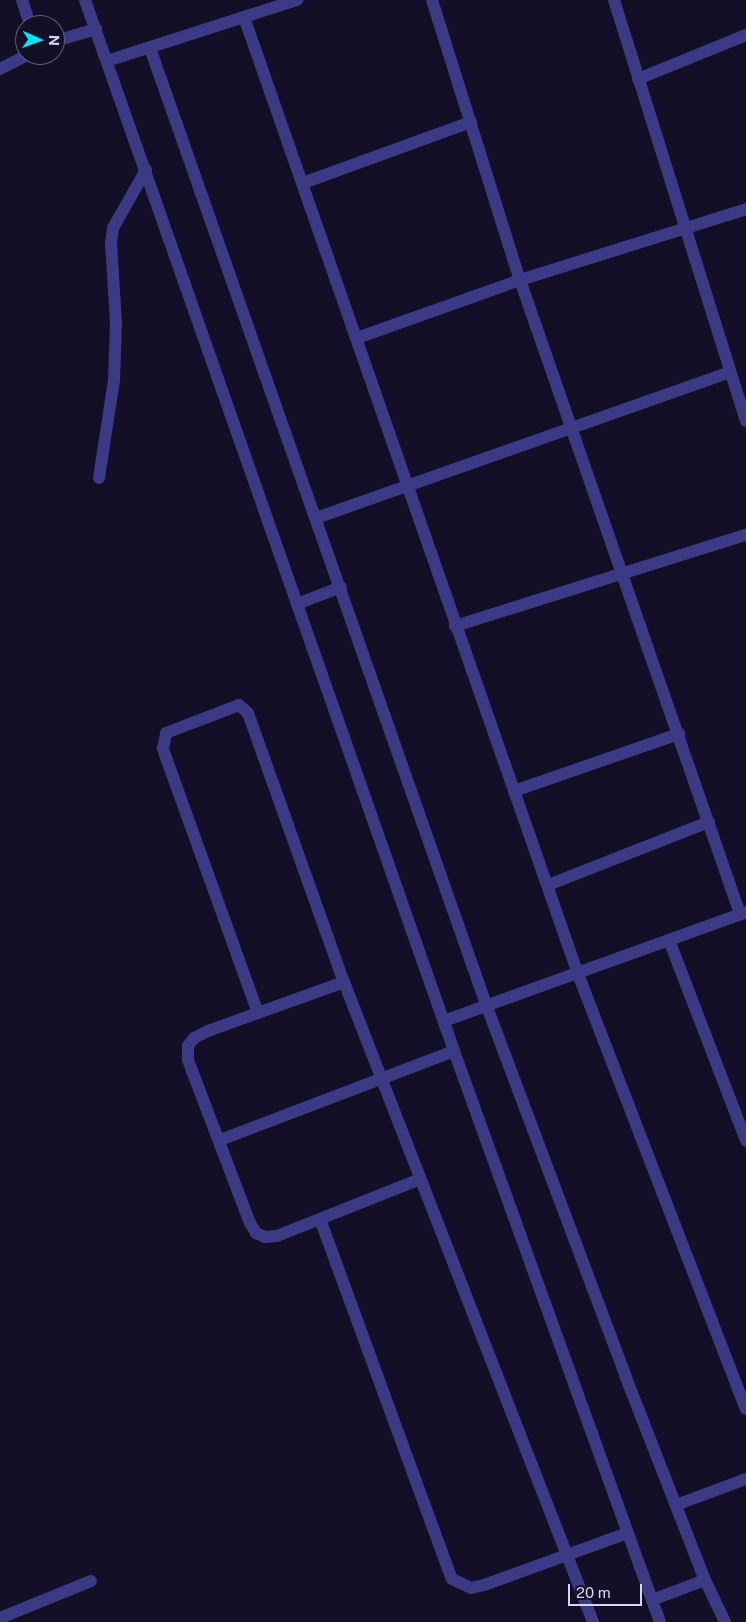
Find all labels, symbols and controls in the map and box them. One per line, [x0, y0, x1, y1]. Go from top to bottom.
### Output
north arrow [15, 15, 65, 65]
text: N [46, 35, 62, 46]
scale bar [571, 1574, 645, 1606]
text: 20 m [576, 1584, 611, 1601]

